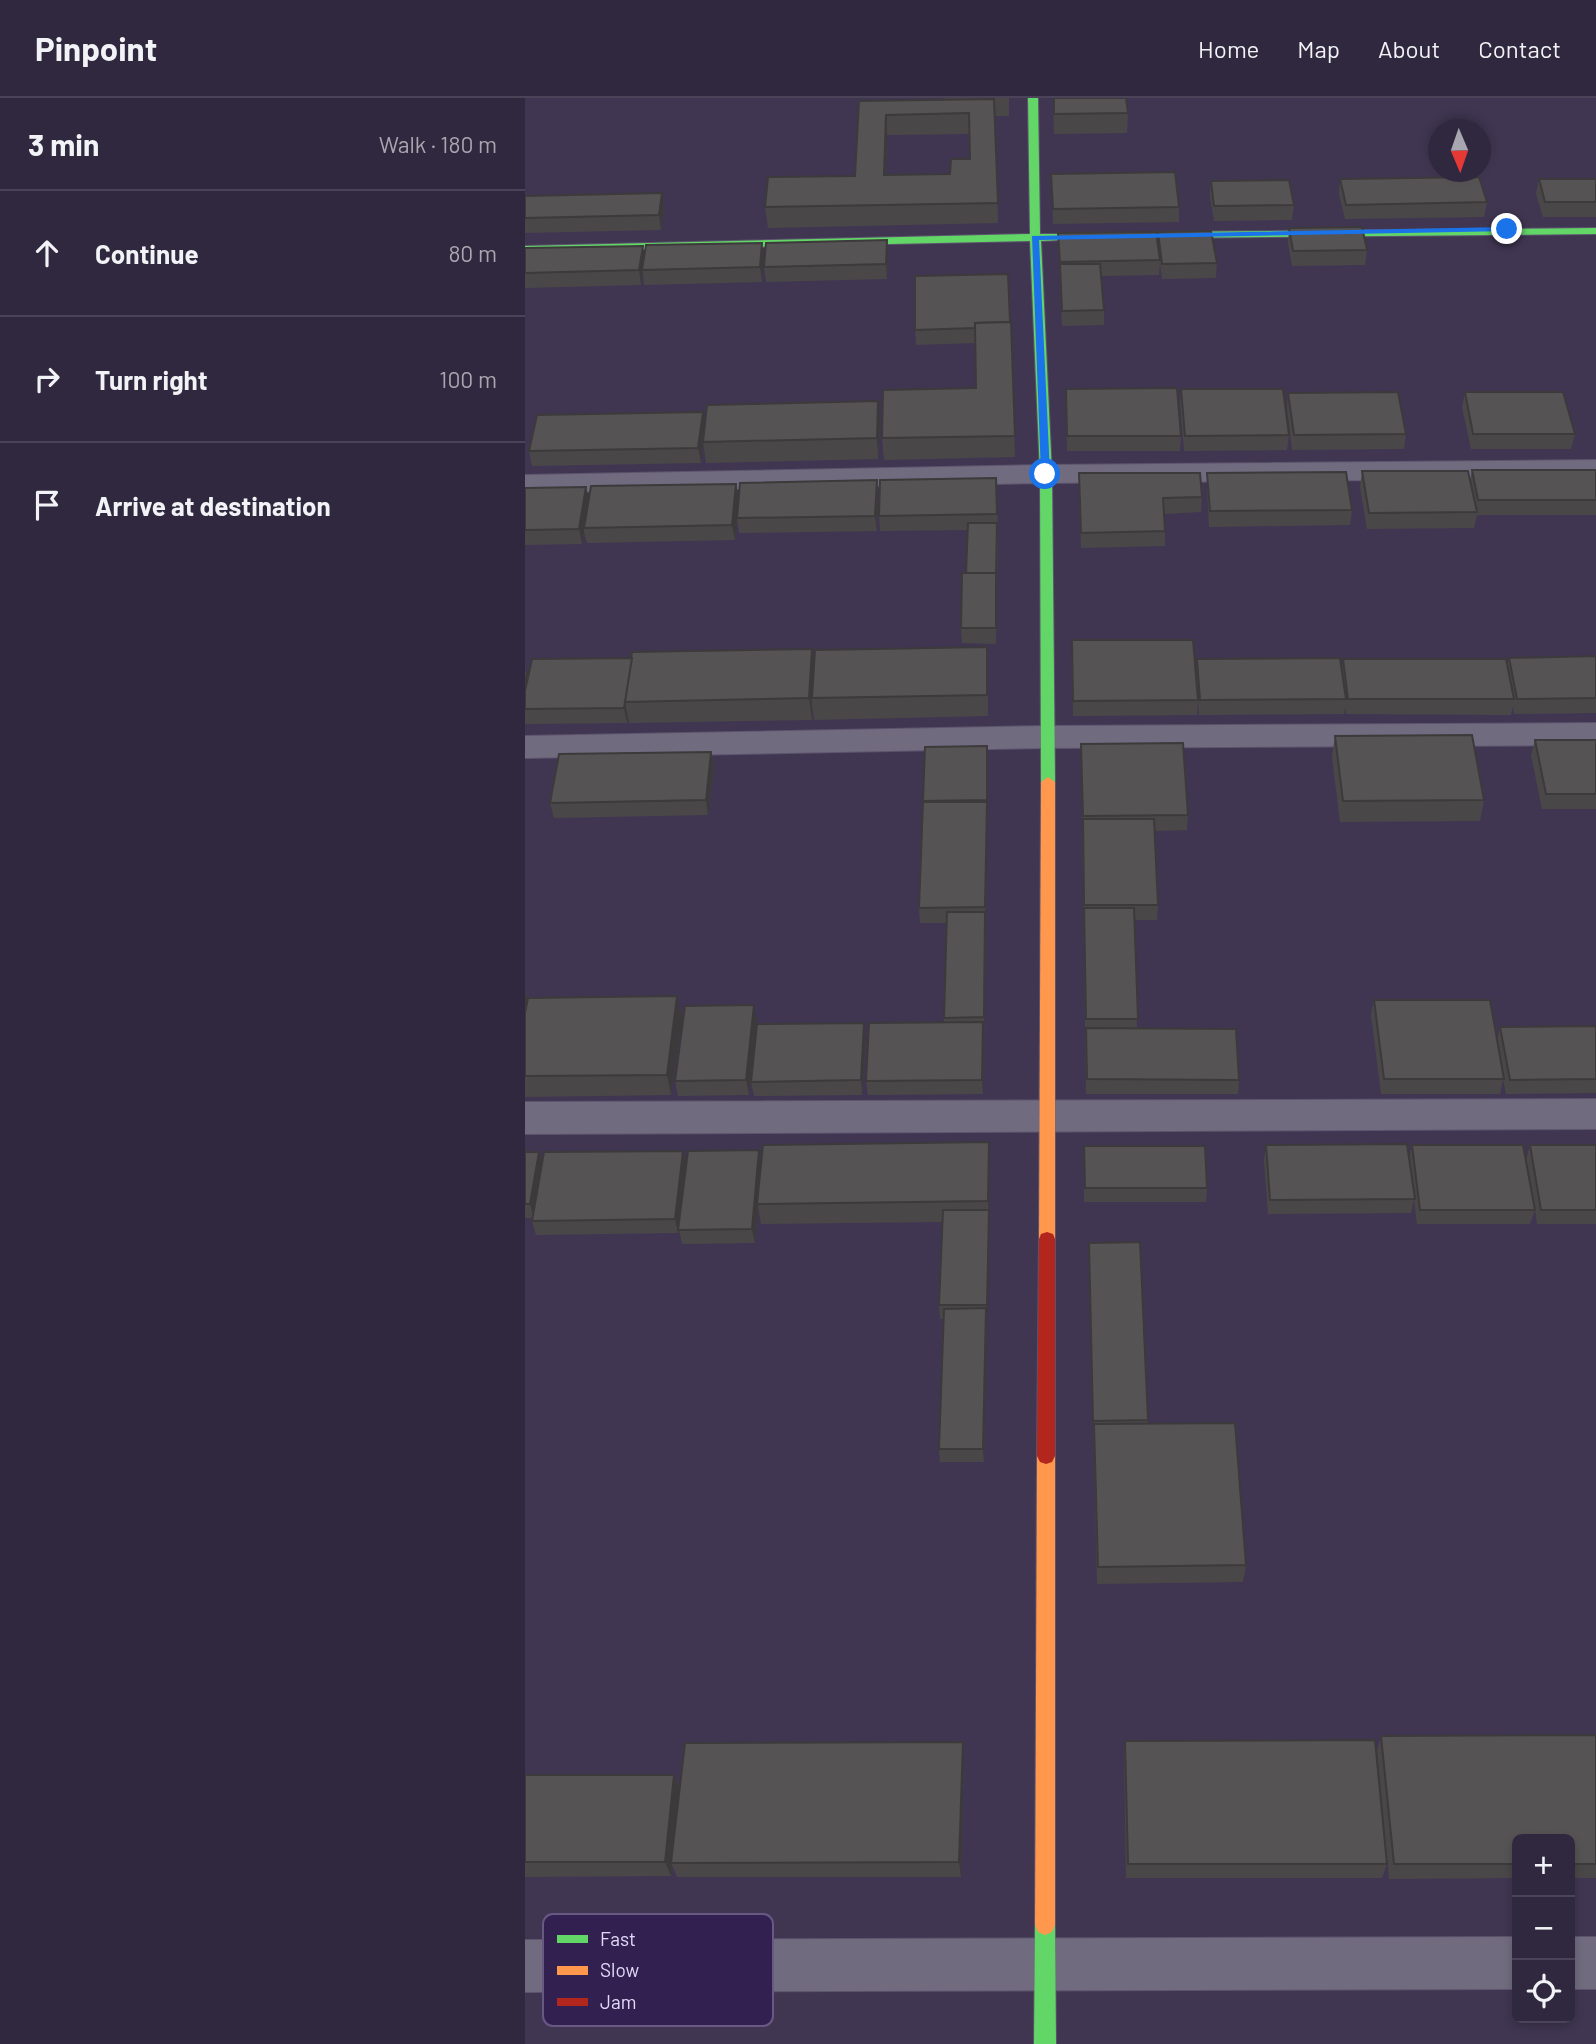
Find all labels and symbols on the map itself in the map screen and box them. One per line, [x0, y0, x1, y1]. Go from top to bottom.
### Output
north arrow [1428, 119, 1491, 182]
route end [1491, 213, 1522, 244]
route start [1029, 458, 1060, 489]
legend [543, 1914, 773, 2026]
text: Fast [600, 1927, 636, 1950]
text: Slow [600, 1958, 639, 1981]
text: Jam [600, 1990, 636, 2013]

